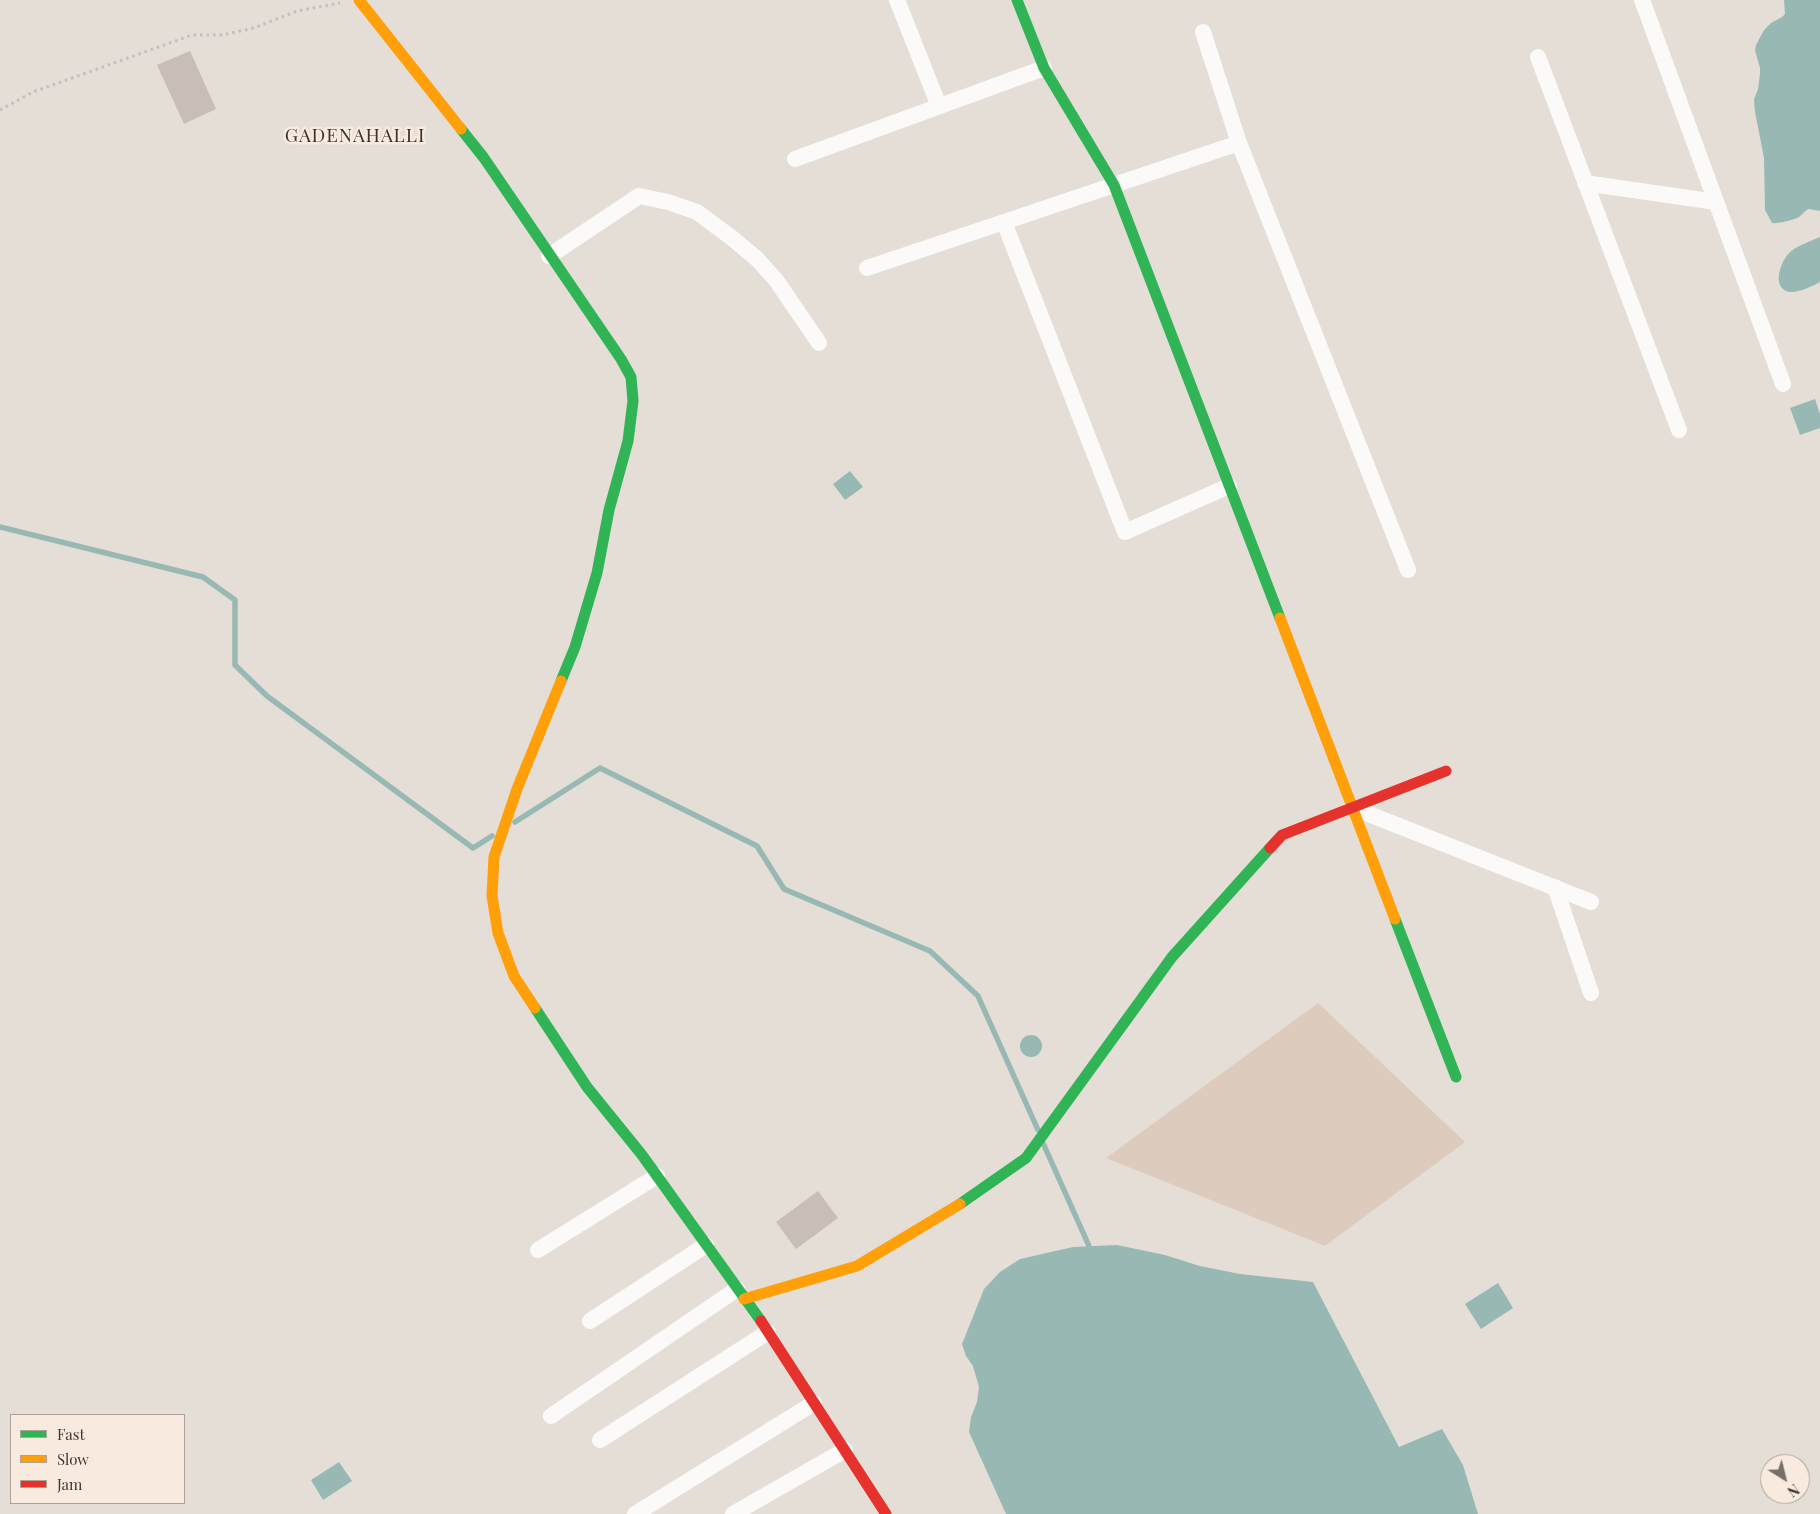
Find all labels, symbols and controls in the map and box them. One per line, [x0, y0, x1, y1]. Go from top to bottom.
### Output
district label: GADENAHALLI [283, 125, 427, 147]
legend [10, 1414, 185, 1504]
text: Fast [57, 1424, 85, 1444]
text: Slow [57, 1449, 89, 1469]
north arrow [1760, 1454, 1810, 1504]
text: Jam [57, 1474, 82, 1494]
text: N [1784, 1480, 1803, 1501]

